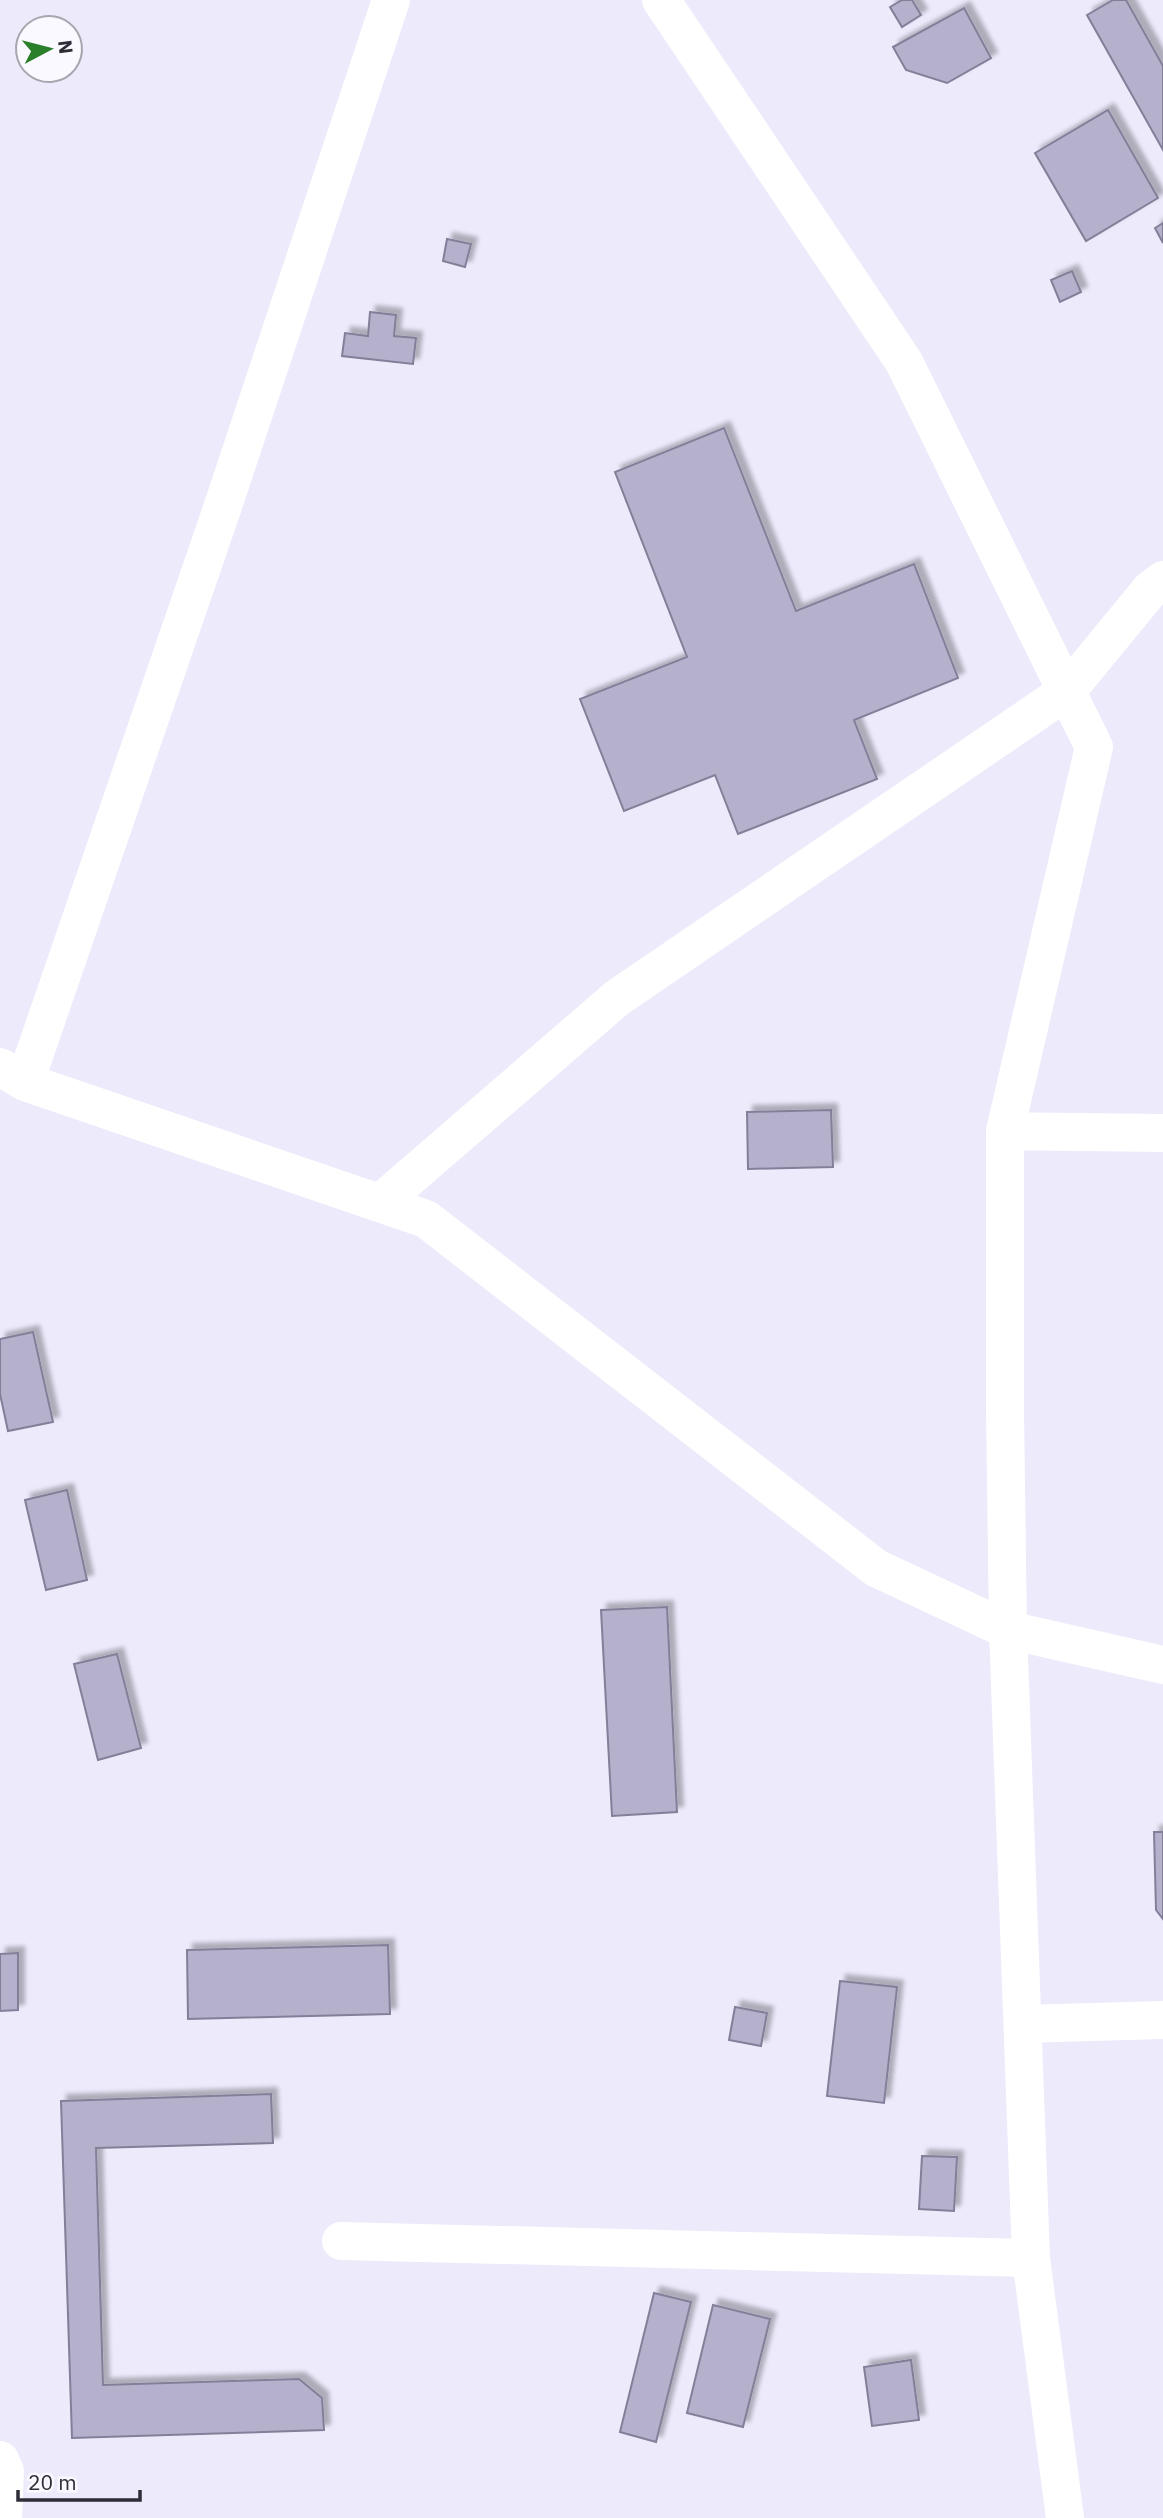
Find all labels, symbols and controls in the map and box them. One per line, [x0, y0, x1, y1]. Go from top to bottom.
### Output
north arrow [14, 14, 84, 84]
text: N [53, 39, 79, 55]
scale bar [18, 2458, 140, 2502]
text: 20 m [28, 2468, 77, 2496]

